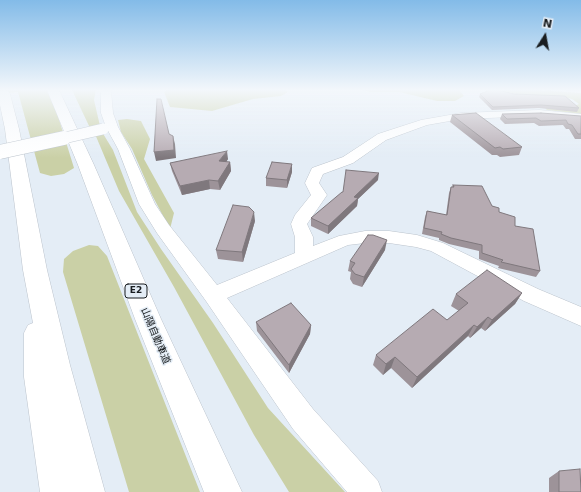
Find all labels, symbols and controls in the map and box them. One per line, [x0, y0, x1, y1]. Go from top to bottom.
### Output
north arrow [525, 16, 565, 56]
text: N [542, 16, 553, 31]
road number: E2 [125, 284, 147, 298]
street label: 山陽自動車道 [138, 306, 172, 366]

